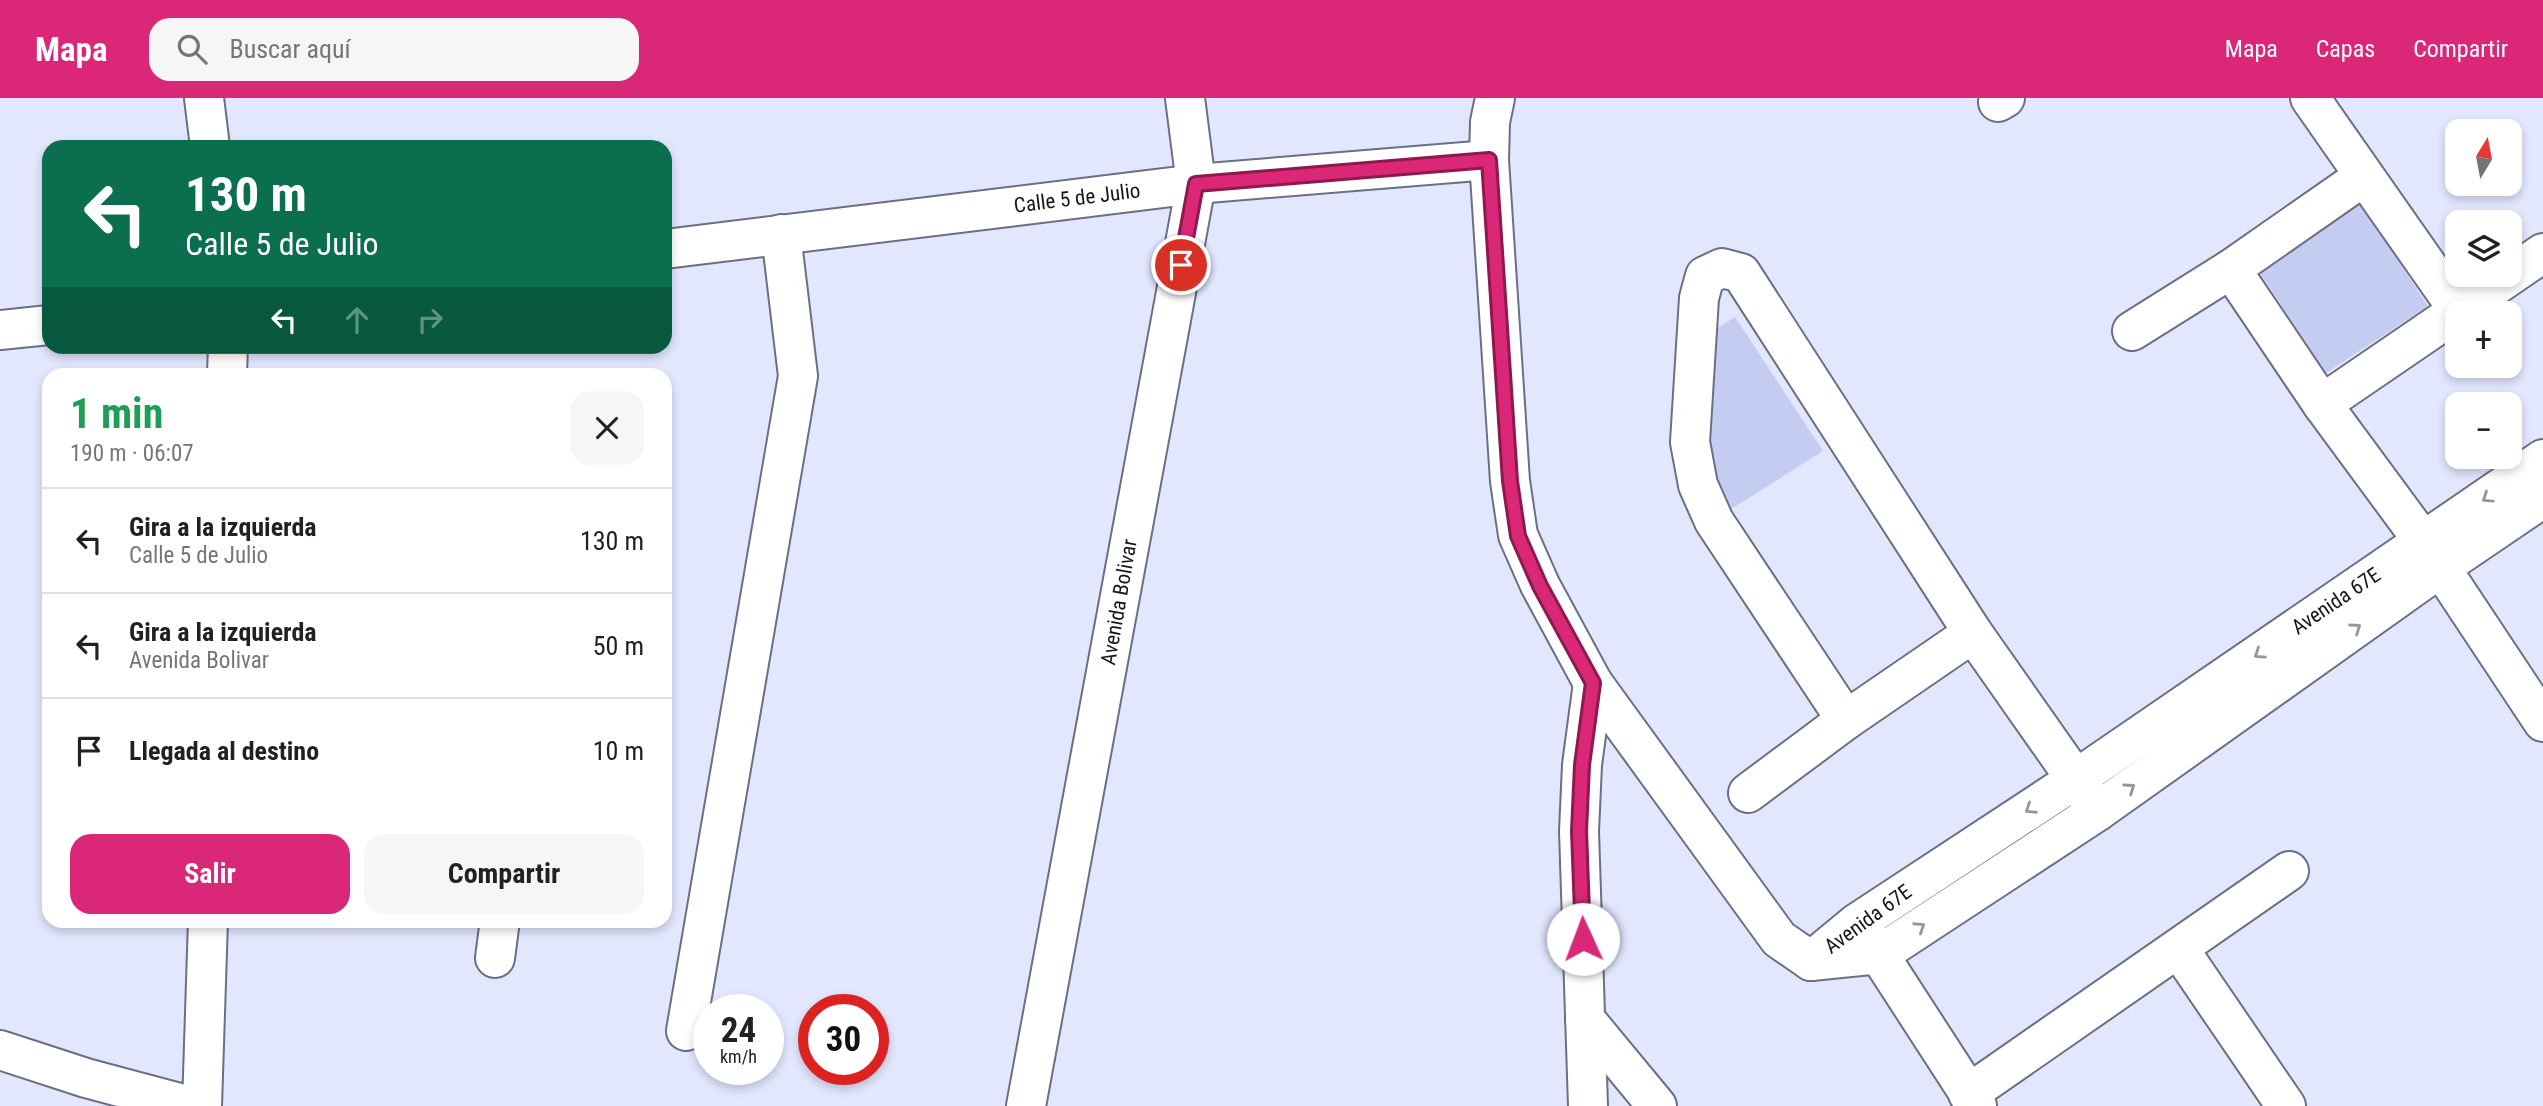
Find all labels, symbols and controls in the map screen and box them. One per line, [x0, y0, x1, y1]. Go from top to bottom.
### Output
search box [149, 18, 639, 81]
text: Mapa [35, 30, 107, 69]
icon: search [173, 30, 211, 68]
text: Buscar aquí [229, 34, 351, 64]
text: Mapa [2225, 35, 2278, 63]
text: Capas [2316, 35, 2375, 63]
text: Compartir [2413, 35, 2508, 63]
north arrow [2445, 119, 2522, 196]
map controls [2445, 119, 2522, 469]
text: 130 m [185, 166, 307, 223]
icon: left [70, 168, 161, 259]
street label: Calle 5 de Julio [1013, 178, 1141, 218]
button: layers [2445, 210, 2522, 287]
text: Calle 5 de Julio [185, 225, 379, 263]
pin [1151, 235, 1211, 295]
icon: arrive [1162, 246, 1200, 284]
icon: left [265, 301, 303, 339]
icon: ahead [338, 301, 376, 339]
icon: right [411, 301, 449, 339]
button: + [2445, 301, 2522, 378]
text: 1 min [70, 389, 163, 438]
button: close [570, 391, 644, 465]
button: − [2445, 392, 2522, 469]
text: 190 m · 06:07 [70, 440, 194, 467]
one-way arrow [2482, 489, 2495, 502]
text: Gira a la izquierda [129, 512, 317, 542]
icon: left [70, 522, 108, 560]
text: 130 m [580, 526, 644, 556]
street label: Avenida Bolivar [1096, 537, 1142, 667]
text: Calle 5 de Julio [129, 542, 268, 569]
street label: Avenida 67E [2287, 563, 2385, 639]
text: Gira a la izquierda [129, 617, 317, 647]
one-way arrow [2348, 624, 2361, 636]
icon: left [70, 627, 108, 665]
text: 50 m [593, 631, 644, 661]
one-way arrow [2253, 646, 2266, 659]
text: Avenida Bolivar [129, 647, 269, 674]
icon: arrive [70, 732, 108, 770]
text: Llegada al destino [129, 736, 319, 766]
text: 10 m [593, 736, 644, 766]
one-way arrow [2122, 784, 2135, 796]
one-way arrow [2025, 801, 2038, 814]
button: Salir [70, 834, 350, 914]
button: Compartir [364, 834, 644, 914]
street label: Avenida 67E [1820, 879, 1916, 959]
position arrow [1546, 902, 1620, 976]
one-way arrow [1912, 923, 1925, 935]
speed limit sign: 30 [798, 994, 889, 1085]
text: 24 [721, 1010, 756, 1051]
text: km/h [720, 1046, 757, 1067]

